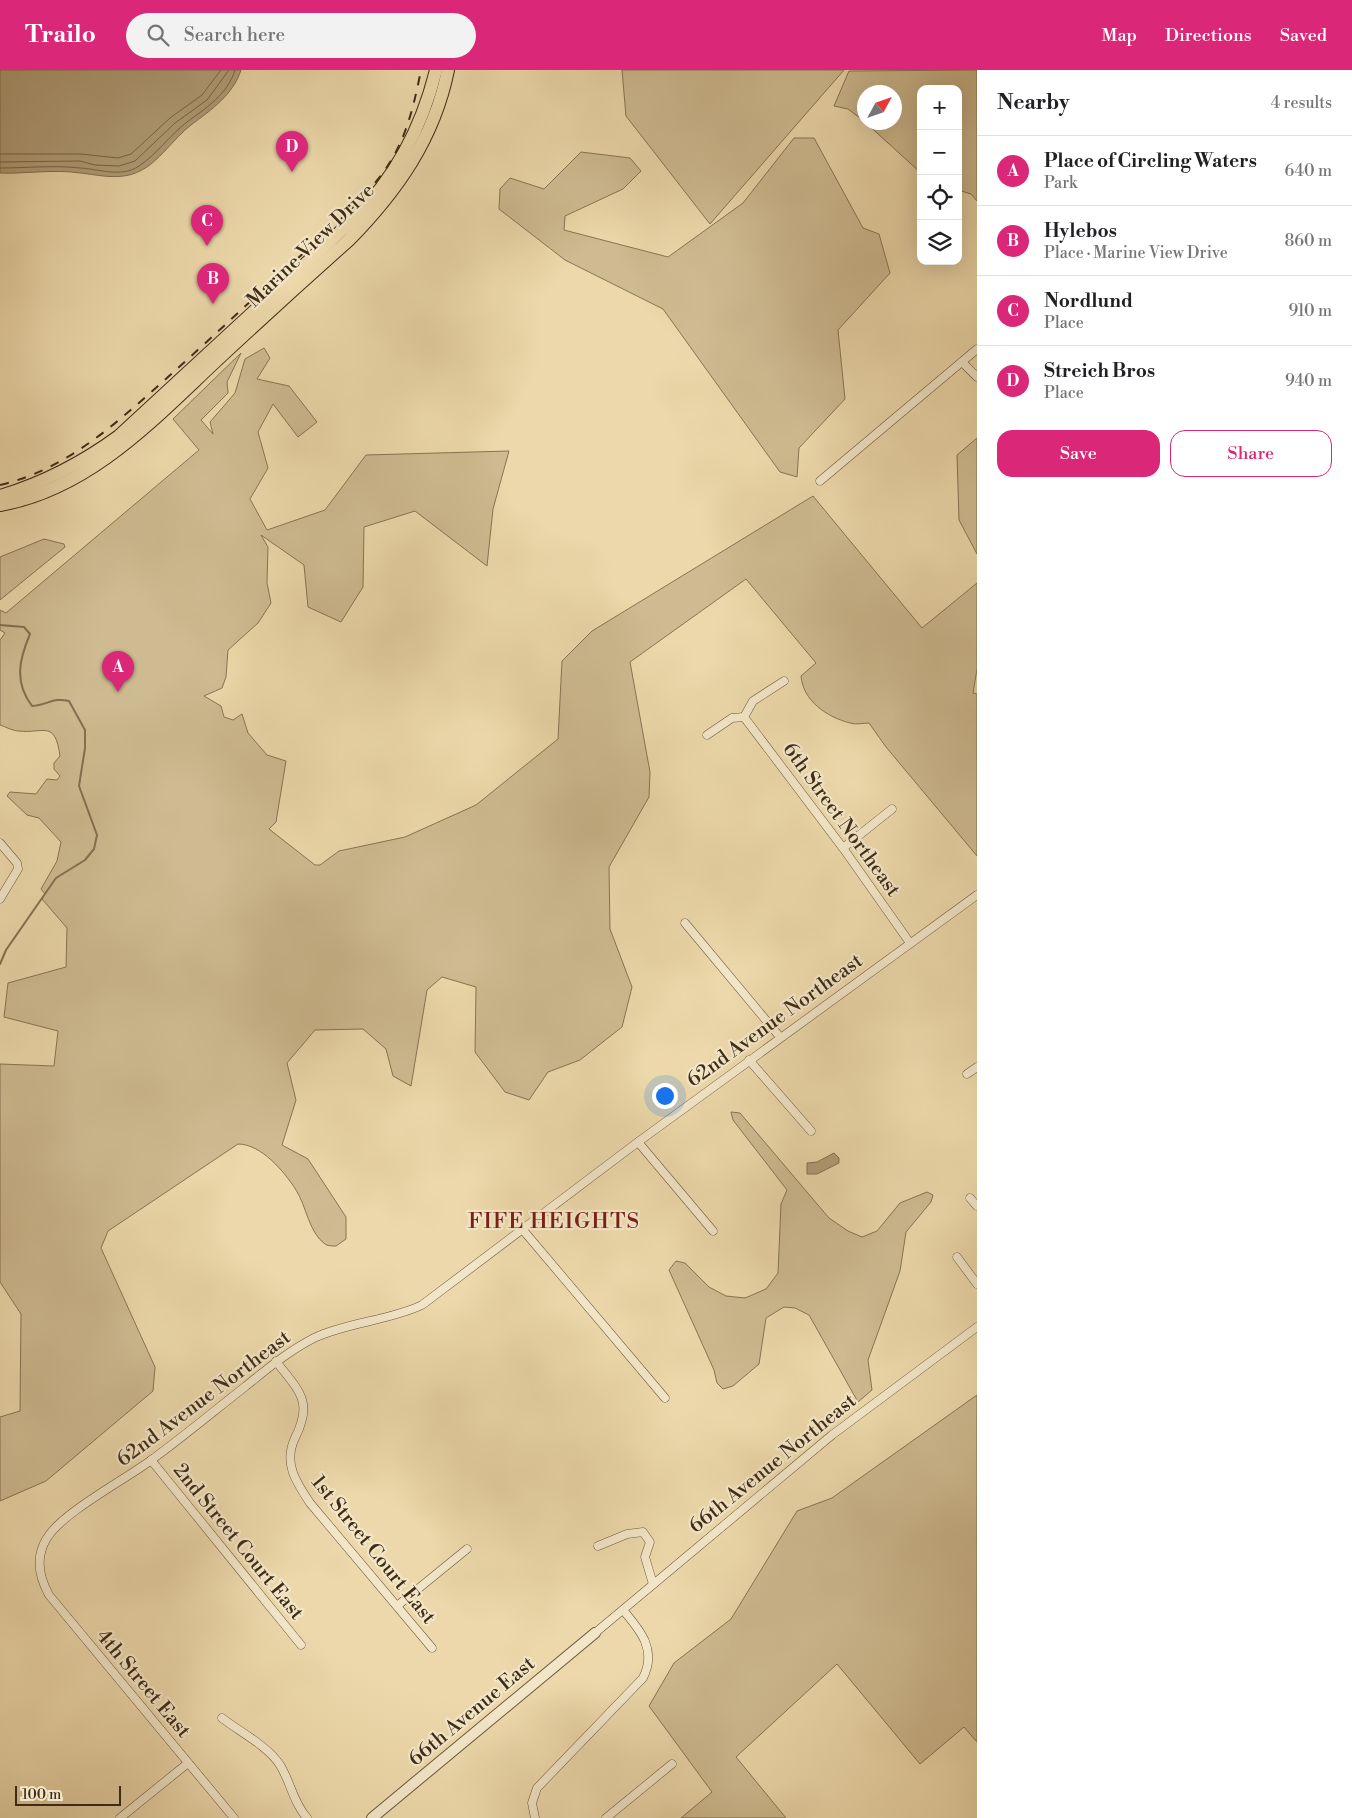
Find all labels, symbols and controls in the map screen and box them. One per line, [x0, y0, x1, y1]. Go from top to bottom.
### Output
search box [126, 13, 476, 58]
text: Trailo [25, 20, 96, 50]
icon: search [144, 21, 172, 49]
text: Search here [184, 23, 285, 47]
text: Map [1101, 24, 1137, 47]
text: Directions [1165, 24, 1252, 47]
text: Saved [1280, 24, 1327, 47]
north arrow [857, 85, 902, 130]
map controls [917, 85, 962, 265]
button: + [917, 85, 962, 130]
text: Nearby [997, 90, 1070, 116]
text: 4 results [1271, 93, 1332, 113]
button: − [917, 130, 962, 175]
pin: D [276, 131, 308, 172]
text: Place of Circling Waters [1044, 149, 1257, 173]
text: A [1007, 161, 1019, 181]
text: 640 m [1285, 161, 1332, 181]
text: Park [1044, 173, 1077, 193]
button: locate [917, 175, 962, 220]
street label: Marine View Drive [242, 179, 380, 313]
pin: C [191, 205, 223, 246]
text: Hylebos [1044, 219, 1117, 243]
button: layers [917, 220, 962, 265]
text: B [1007, 231, 1019, 251]
text: 860 m [1285, 231, 1332, 251]
text: Place · Marine View Drive [1044, 243, 1228, 263]
pin: B [197, 263, 229, 304]
text: Nordlund [1044, 289, 1133, 313]
text: C [1007, 301, 1019, 321]
text: 910 m [1289, 301, 1332, 321]
text: Place [1044, 313, 1084, 333]
text: Streich Bros [1044, 359, 1155, 383]
text: D [1007, 371, 1019, 391]
text: 940 m [1285, 371, 1332, 391]
text: Place [1044, 383, 1084, 403]
button: Save [997, 430, 1160, 477]
button: Share [1170, 430, 1332, 477]
pin: A [102, 651, 134, 692]
street label: 6th Street Northeast [777, 738, 905, 902]
street label: 62nd Avenue Northeast [682, 949, 868, 1093]
your location [652, 1083, 678, 1109]
district label: FIFE HEIGHTS [468, 1208, 640, 1235]
street label: 62nd Avenue Northeast [112, 1325, 296, 1473]
street label: 66th Avenue Northeast [684, 1389, 862, 1539]
street label: 2nd Street Court East [167, 1459, 309, 1625]
street label: 1st Street Court East [305, 1471, 441, 1629]
street label: 4th Street East [90, 1625, 196, 1743]
street label: 66th Avenue East [404, 1652, 540, 1772]
scale bar [15, 1783, 121, 1806]
text: 100 m [22, 1786, 61, 1804]

